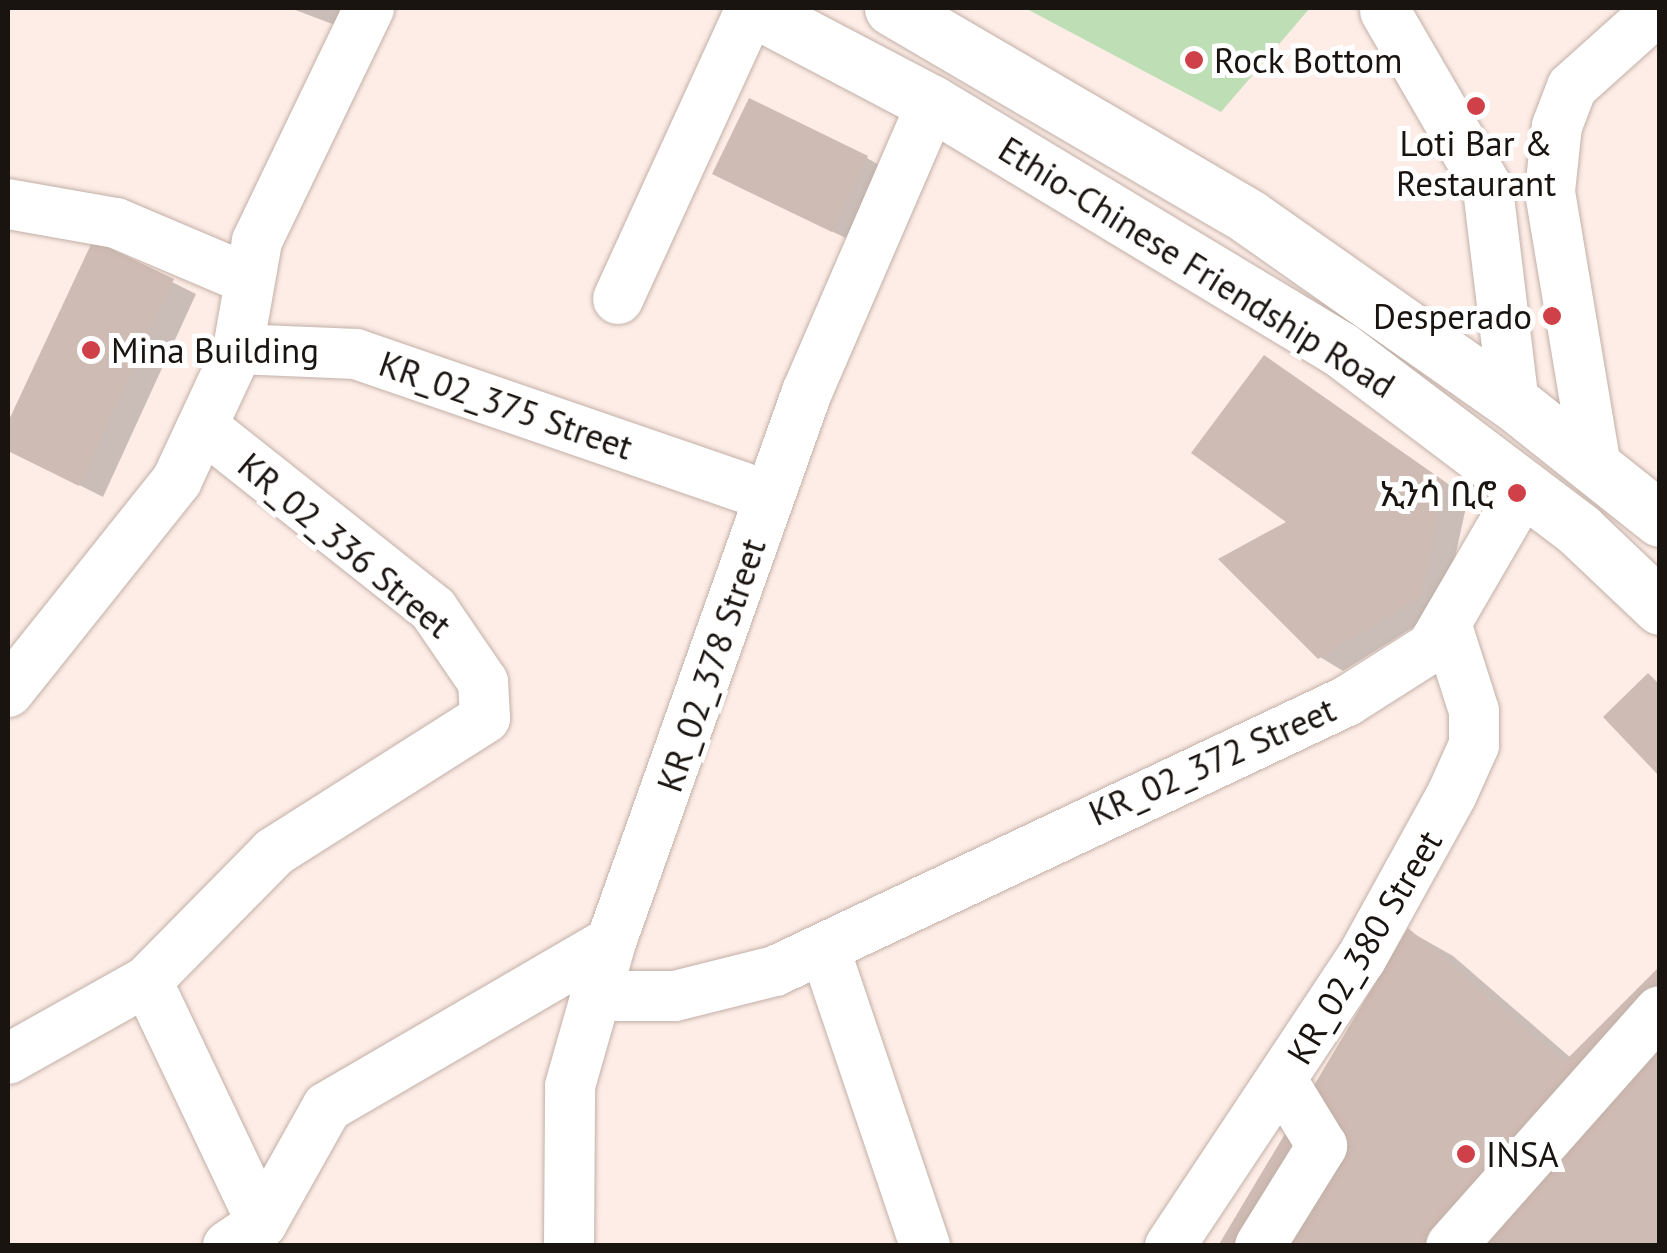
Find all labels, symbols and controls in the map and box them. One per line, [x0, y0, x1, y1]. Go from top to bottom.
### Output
place label: Rock Bottom [1214, 39, 1404, 81]
marker: Rock Bottom [1183, 49, 1205, 71]
marker: Loti Bar & Restaurant [1465, 95, 1487, 117]
place label: Loti Bar & Restaurant [1396, 122, 1556, 204]
street label: Ethio-Chinese Friendship Road [991, 128, 1403, 406]
place label: Desperado [1373, 295, 1532, 337]
marker: Desperado [1541, 305, 1563, 327]
place label: Mina Building [111, 329, 319, 371]
marker: Mina Building [80, 339, 102, 361]
street label: KR_02_375 Street [374, 342, 638, 468]
street label: KR_02_336 Street [230, 444, 460, 646]
place label: ኢንሳ ቢሮ [1380, 472, 1497, 514]
marker: ኢንሳ ቢሮ [1506, 482, 1528, 504]
street label: KR_02_378 Street [648, 533, 774, 797]
street label: KR_02_372 Street [1082, 688, 1342, 834]
street label: KR_02_380 Street [1278, 823, 1450, 1071]
place label: INSA [1486, 1133, 1559, 1175]
marker: INSA [1455, 1143, 1477, 1165]

